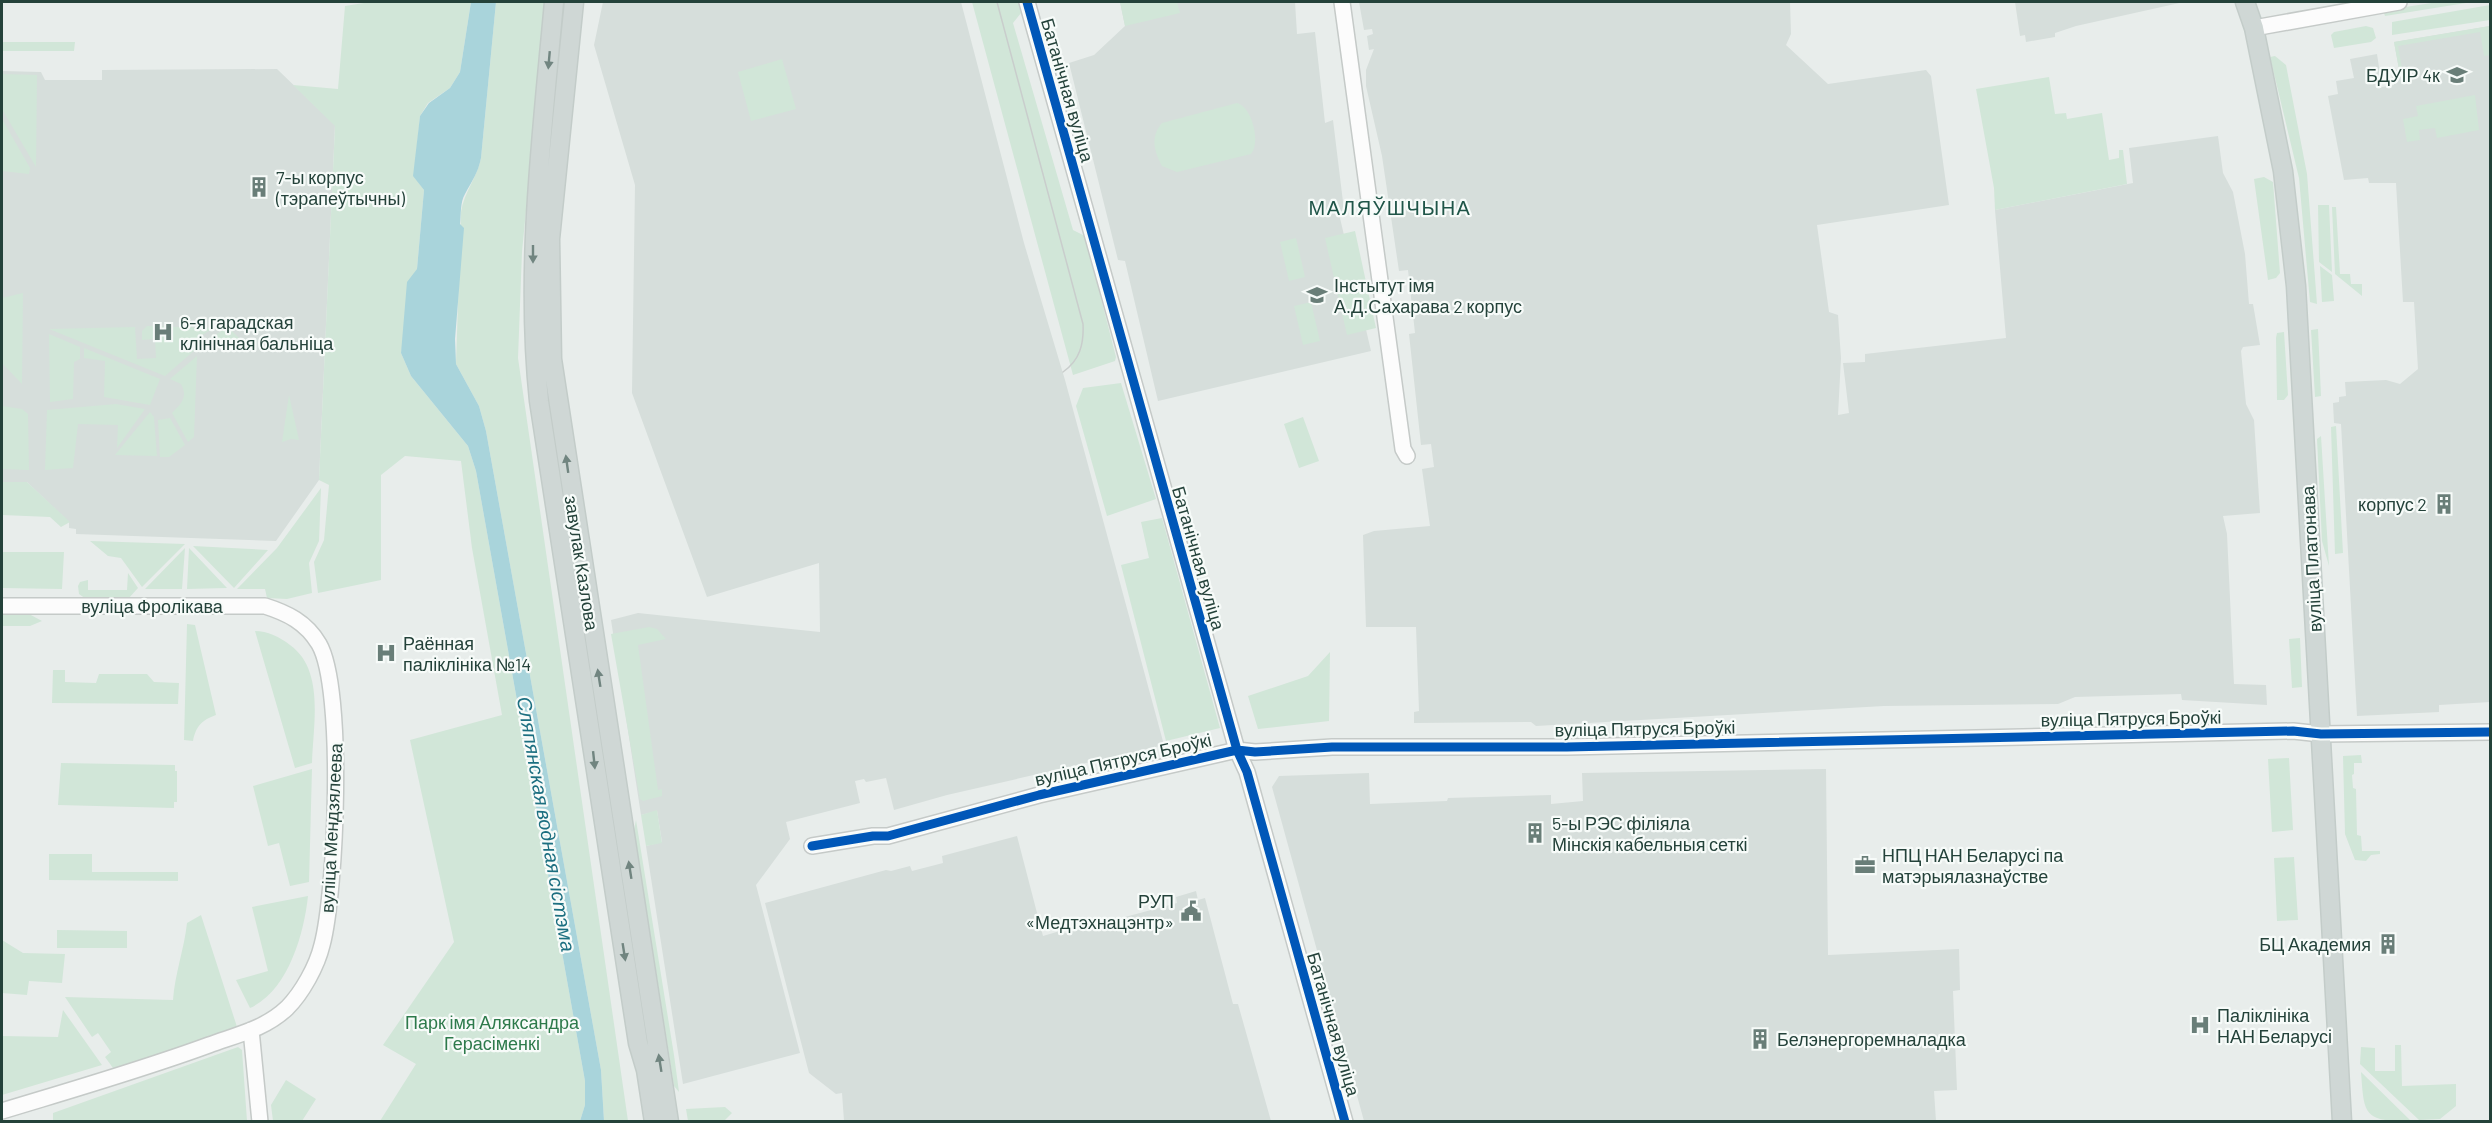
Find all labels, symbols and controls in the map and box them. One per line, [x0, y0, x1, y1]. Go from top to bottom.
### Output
street label: Батанічная вуліца [1037, 15, 1099, 165]
one-way arrow [544, 50, 554, 69]
school or university icon: БДУІР 4к [2445, 63, 2469, 87]
place label: БДУІР 4к [2366, 64, 2440, 86]
place label: 7-ы корпус (тэрапеўтычны) [275, 166, 405, 209]
building icon: 7-ы корпус (тэрапеўтычны) [247, 175, 271, 199]
district label: МАЛЯЎШЧЫНА [1309, 195, 1471, 219]
one-way arrow [528, 245, 538, 264]
place label: Інстытут імя А.Д.Сахарава 2 корпус [1334, 274, 1522, 317]
school or university icon: Інстытут імя А.Д.Сахарава 2 корпус [1305, 283, 1329, 307]
place label: 6-я гарадская клінічная бальніца [180, 311, 334, 354]
hospital icon: 6-я гарадская клінічная бальніца [151, 320, 175, 344]
one-way arrow [562, 455, 571, 474]
street label: Батанічная вуліца [1168, 483, 1230, 633]
street label: вуліца Платонава [2296, 484, 2326, 633]
building icon: корпус 2 [2432, 492, 2456, 516]
place label: корпус 2 [2358, 493, 2427, 515]
street label: завулак Казлова [560, 494, 604, 633]
street label: вуліца Фролікава [81, 595, 224, 617]
place label: Раённая паліклініка №14 [403, 632, 531, 675]
hospital icon: Раённая паліклініка №14 [374, 641, 398, 665]
one-way arrow [594, 668, 603, 687]
water label: Сляпянская водная сістэма [513, 695, 581, 953]
street label: вуліца Пятруся Броўкі [2040, 705, 2222, 731]
street label: вуліца Пятруся Броўкі [1554, 715, 1736, 741]
street label: вуліца Пятруся Броўкі [1032, 728, 1214, 790]
street label: вуліца Мендзялеева [316, 742, 346, 913]
one-way arrow [589, 750, 599, 769]
place label: 5-ы РЭС філіяла Мінскія кабельныя сеткі [1552, 812, 1748, 855]
building icon: 5-ы РЭС філіяла Мінскія кабельныя сеткі [1523, 821, 1547, 845]
place label: НПЦ НАН Беларусі па матэрыялазнаўстве [1882, 844, 2064, 887]
office icon: НПЦ НАН Беларусі па матэрыялазнаўстве [1853, 853, 1877, 877]
one-way arrow [625, 861, 634, 880]
place label: РУП «Медтэхнацэнтр» [1025, 890, 1174, 933]
public building icon: РУП «Медтэхнацэнтр» [1179, 899, 1203, 923]
building icon: БЦ Академия [2376, 932, 2400, 956]
place label: БЦ Академия [2259, 933, 2371, 955]
one-way arrow [620, 943, 629, 962]
street label: Батанічная вуліца [1303, 949, 1365, 1099]
place label: Паліклініка НАН Беларусі [2217, 1004, 2332, 1047]
park label: Парк імя Аляксандра Герасіменкі [405, 1011, 580, 1054]
hospital icon: Паліклініка НАН Беларусі [2188, 1013, 2212, 1037]
building icon: Белэнергоремналадка [1748, 1027, 1772, 1051]
place label: Белэнергоремналадка [1777, 1028, 1967, 1050]
one-way arrow [655, 1053, 664, 1072]

